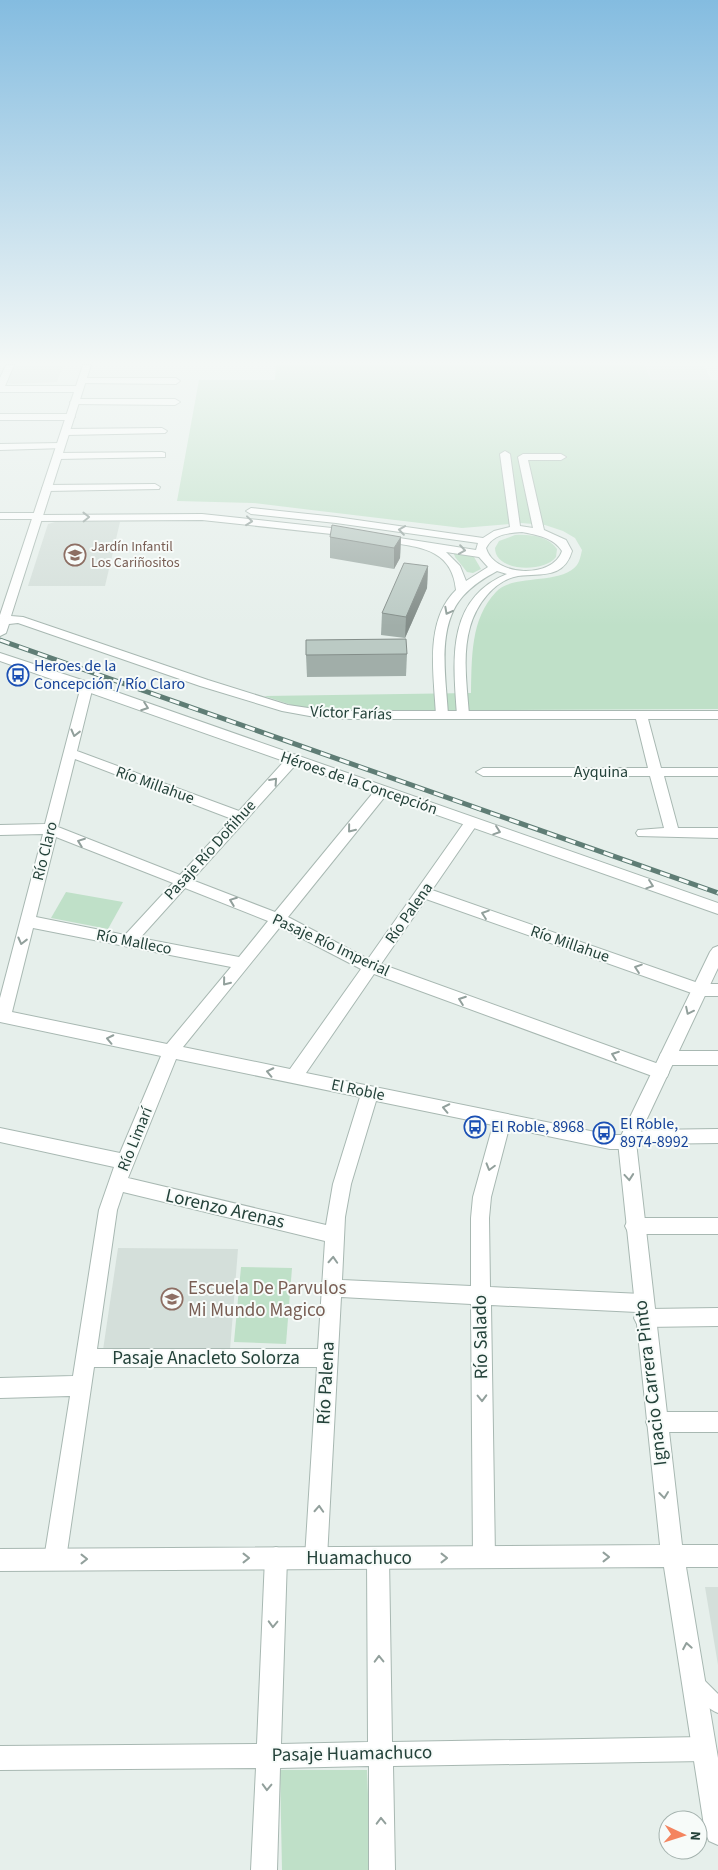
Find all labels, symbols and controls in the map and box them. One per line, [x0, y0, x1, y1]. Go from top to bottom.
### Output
one-way arrow [83, 512, 91, 522]
one-way arrow [245, 515, 253, 526]
one-way arrow [398, 525, 406, 535]
place label: Jardín Infantil Los Cariñositos [91, 537, 180, 573]
school or university icon: Jardín Infantil Los Cariñositos [63, 543, 87, 567]
one-way arrow [457, 545, 466, 555]
one-way arrow [444, 605, 454, 614]
place label: Heroes de la Concepción / Río Claro [34, 655, 185, 695]
bus stop icon: Heroes de la Concepción / Río Claro [6, 663, 30, 687]
one-way arrow [141, 701, 149, 711]
street label: Víctor Farías [310, 701, 393, 725]
one-way arrow [70, 728, 81, 737]
street label: Héroes de la Concepción [278, 746, 440, 820]
street label: Río Millahue [113, 761, 197, 809]
street label: Ayquina [574, 761, 628, 783]
one-way arrow [268, 777, 277, 786]
street label: Pasaje Río Doñihue [159, 795, 261, 905]
street label: Río Claro [27, 819, 63, 883]
one-way arrow [348, 823, 356, 832]
one-way arrow [492, 826, 500, 836]
one-way arrow [78, 837, 86, 847]
street label: Río Palena [380, 878, 438, 948]
one-way arrow [645, 879, 654, 889]
one-way arrow [229, 897, 238, 907]
street label: Pasaje Río Imperial [269, 908, 393, 982]
one-way arrow [481, 910, 490, 920]
street label: Río Millahue [528, 920, 612, 968]
street label: Río Malleco [94, 924, 174, 960]
one-way arrow [17, 937, 28, 946]
one-way arrow [634, 964, 643, 974]
one-way arrow [223, 977, 232, 986]
one-way arrow [458, 996, 467, 1006]
one-way arrow [685, 1006, 696, 1015]
one-way arrow [106, 1034, 115, 1045]
one-way arrow [611, 1051, 620, 1061]
one-way arrow [265, 1067, 274, 1077]
street label: El Roble [329, 1074, 387, 1106]
street label: Río Limarí [112, 1103, 158, 1174]
one-way arrow [441, 1103, 450, 1114]
place label: El Roble, 8974-8992 [620, 1113, 689, 1153]
bus stop icon: El Roble, 8968 [463, 1115, 487, 1139]
place label: El Roble, 8968 [491, 1116, 584, 1138]
bus stop icon: El Roble, 8974-8992 [592, 1121, 616, 1145]
one-way arrow [485, 1162, 495, 1170]
one-way arrow [623, 1174, 634, 1182]
street label: Lorenzo Arenas [163, 1182, 287, 1236]
one-way arrow [327, 1255, 338, 1263]
place label: Escuela De Parvulos Mi Mundo Magico [188, 1275, 346, 1324]
school or university icon: Escuela De Parvulos Mi Mundo Magico [160, 1287, 184, 1311]
street label: Río Salado [467, 1294, 495, 1380]
street label: Ignacio Carrera Pinto [627, 1299, 675, 1467]
street label: Río Palena [310, 1341, 342, 1425]
street label: Pasaje Anacleto Solorza [112, 1345, 300, 1372]
one-way arrow [477, 1394, 487, 1402]
one-way arrow [658, 1492, 669, 1500]
one-way arrow [313, 1505, 324, 1513]
street label: Huamachuco [306, 1545, 412, 1572]
one-way arrow [440, 1552, 448, 1563]
one-way arrow [602, 1552, 610, 1562]
one-way arrow [242, 1553, 250, 1563]
one-way arrow [80, 1554, 88, 1564]
one-way arrow [268, 1621, 278, 1629]
one-way arrow [682, 1642, 693, 1650]
one-way arrow [374, 1655, 384, 1662]
street label: Pasaje Huamachuco [272, 1739, 432, 1769]
one-way arrow [262, 1783, 272, 1791]
north arrow [658, 1810, 708, 1860]
one-way arrow [376, 1817, 386, 1825]
text: N [685, 1830, 705, 1841]

